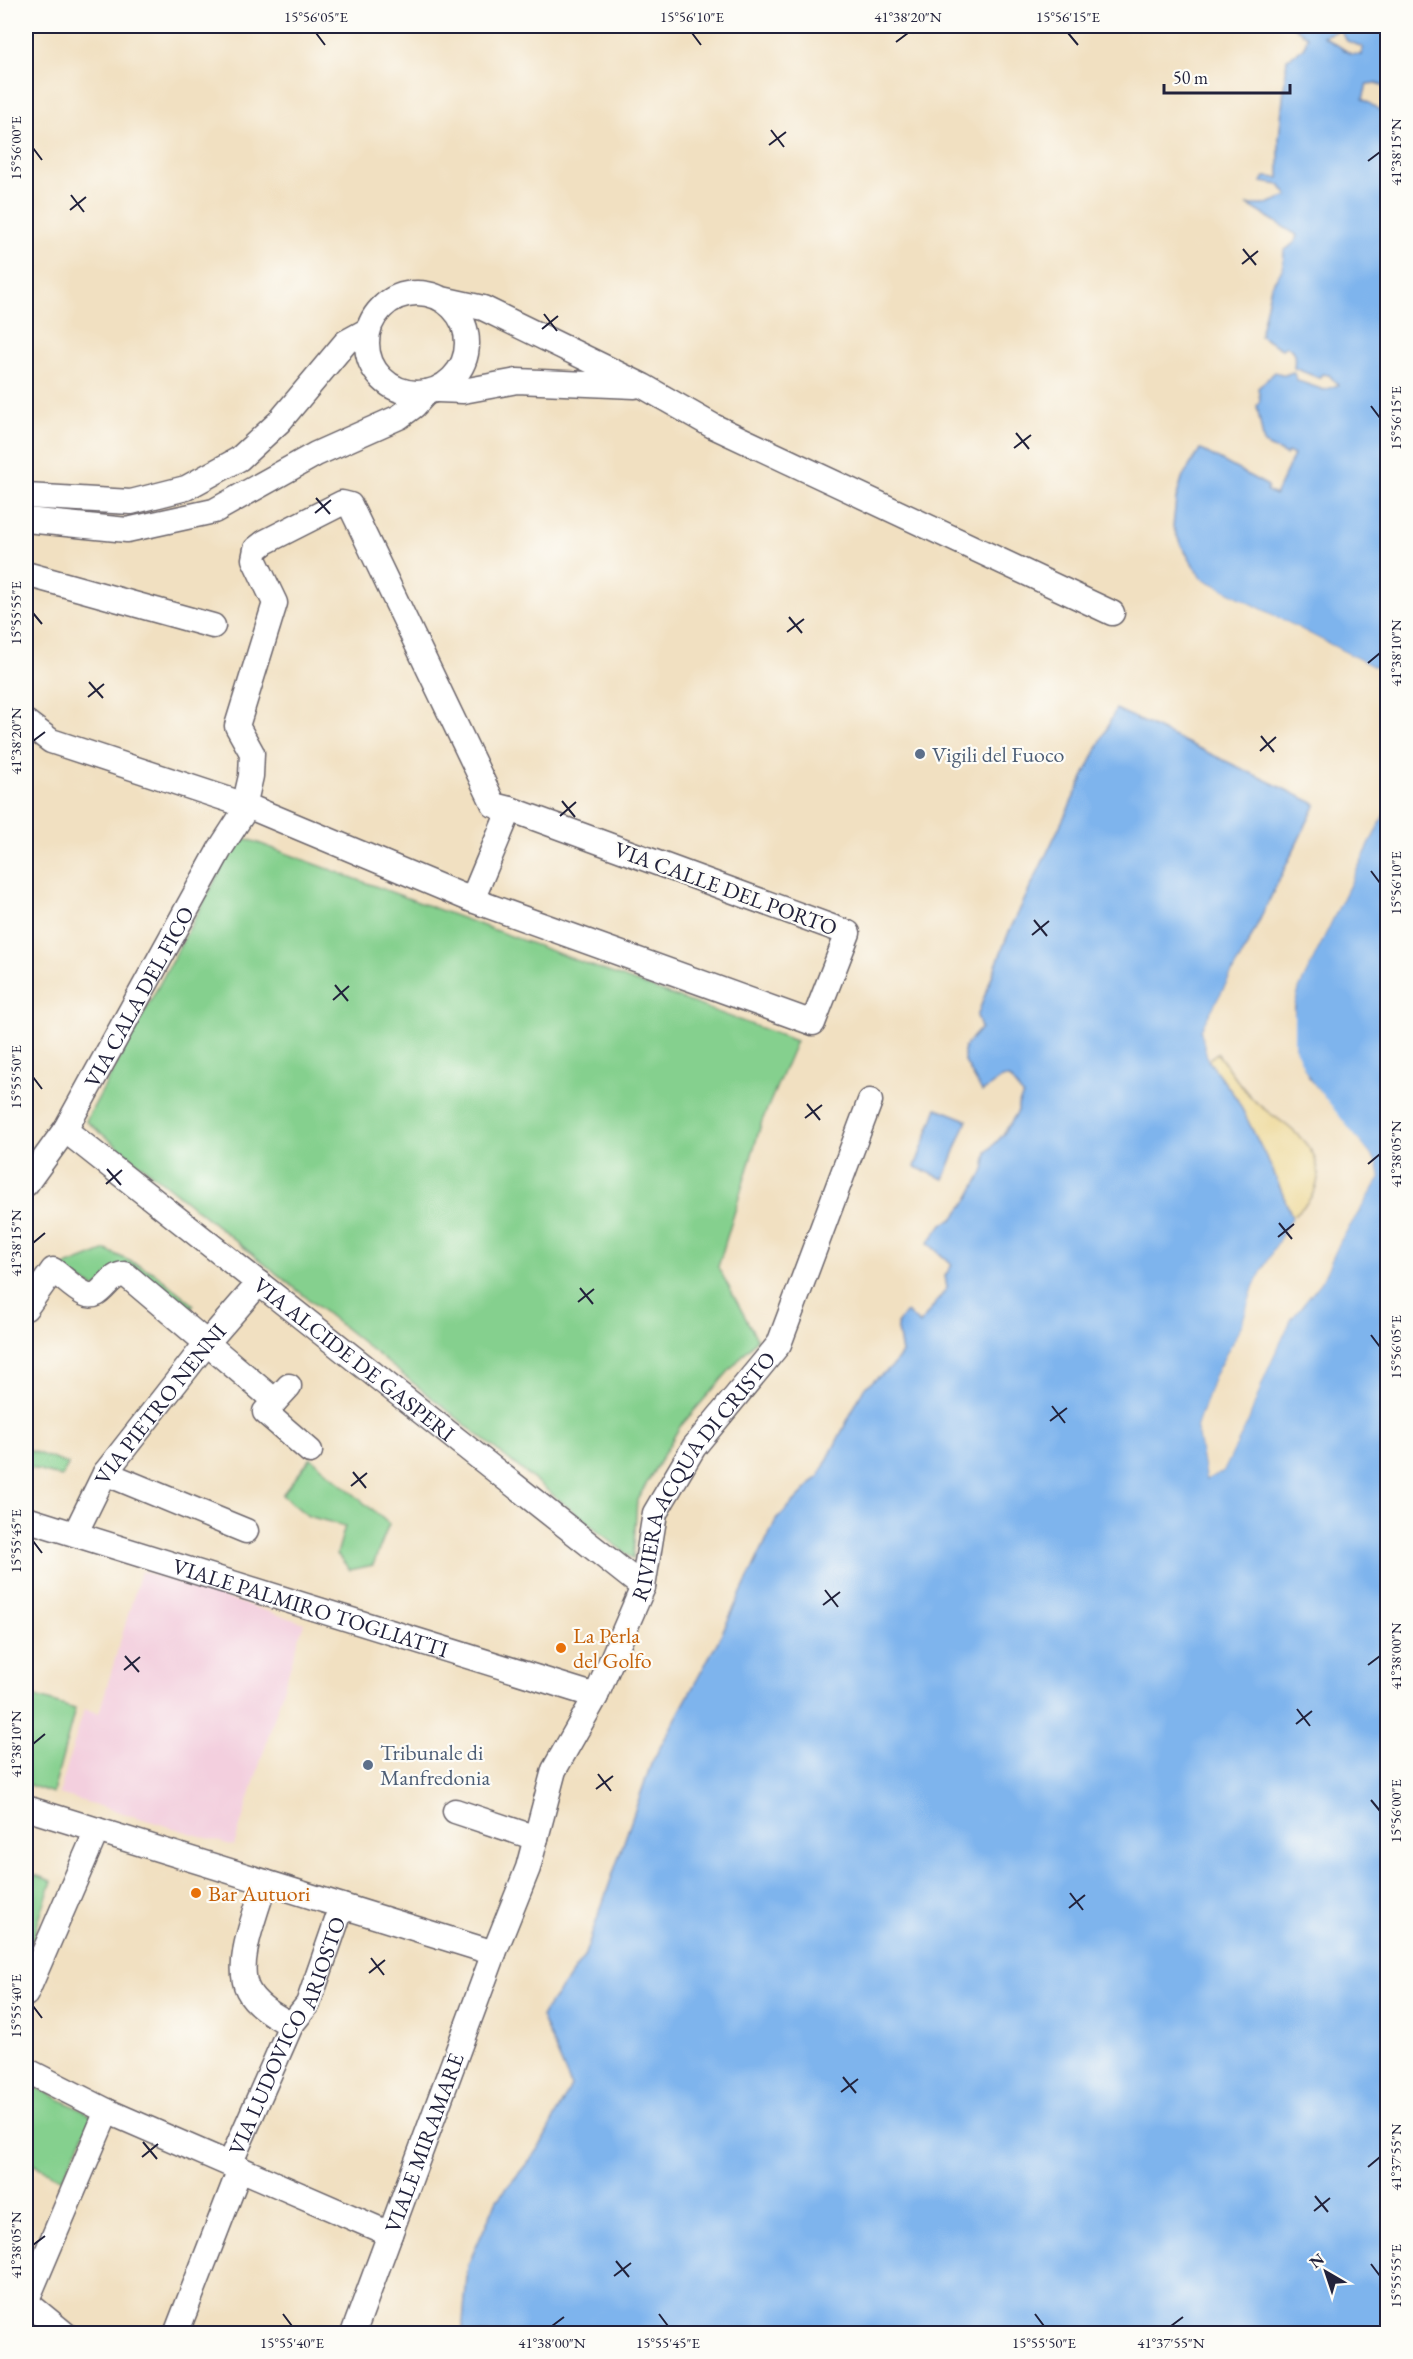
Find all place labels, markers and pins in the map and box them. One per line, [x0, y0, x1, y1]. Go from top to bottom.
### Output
place label: Vigili del Fuoco [932, 740, 1064, 769]
marker: Vigili del Fuoco [913, 747, 927, 761]
place label: La Perla del Golfo [573, 1621, 652, 1675]
marker: La Perla del Golfo [554, 1641, 568, 1655]
place label: Tribunale di Manfredonia [380, 1738, 491, 1792]
marker: Tribunale di Manfredonia [361, 1758, 375, 1772]
place label: Bar Autuori [208, 1879, 310, 1908]
marker: Bar Autuori [189, 1886, 203, 1900]

